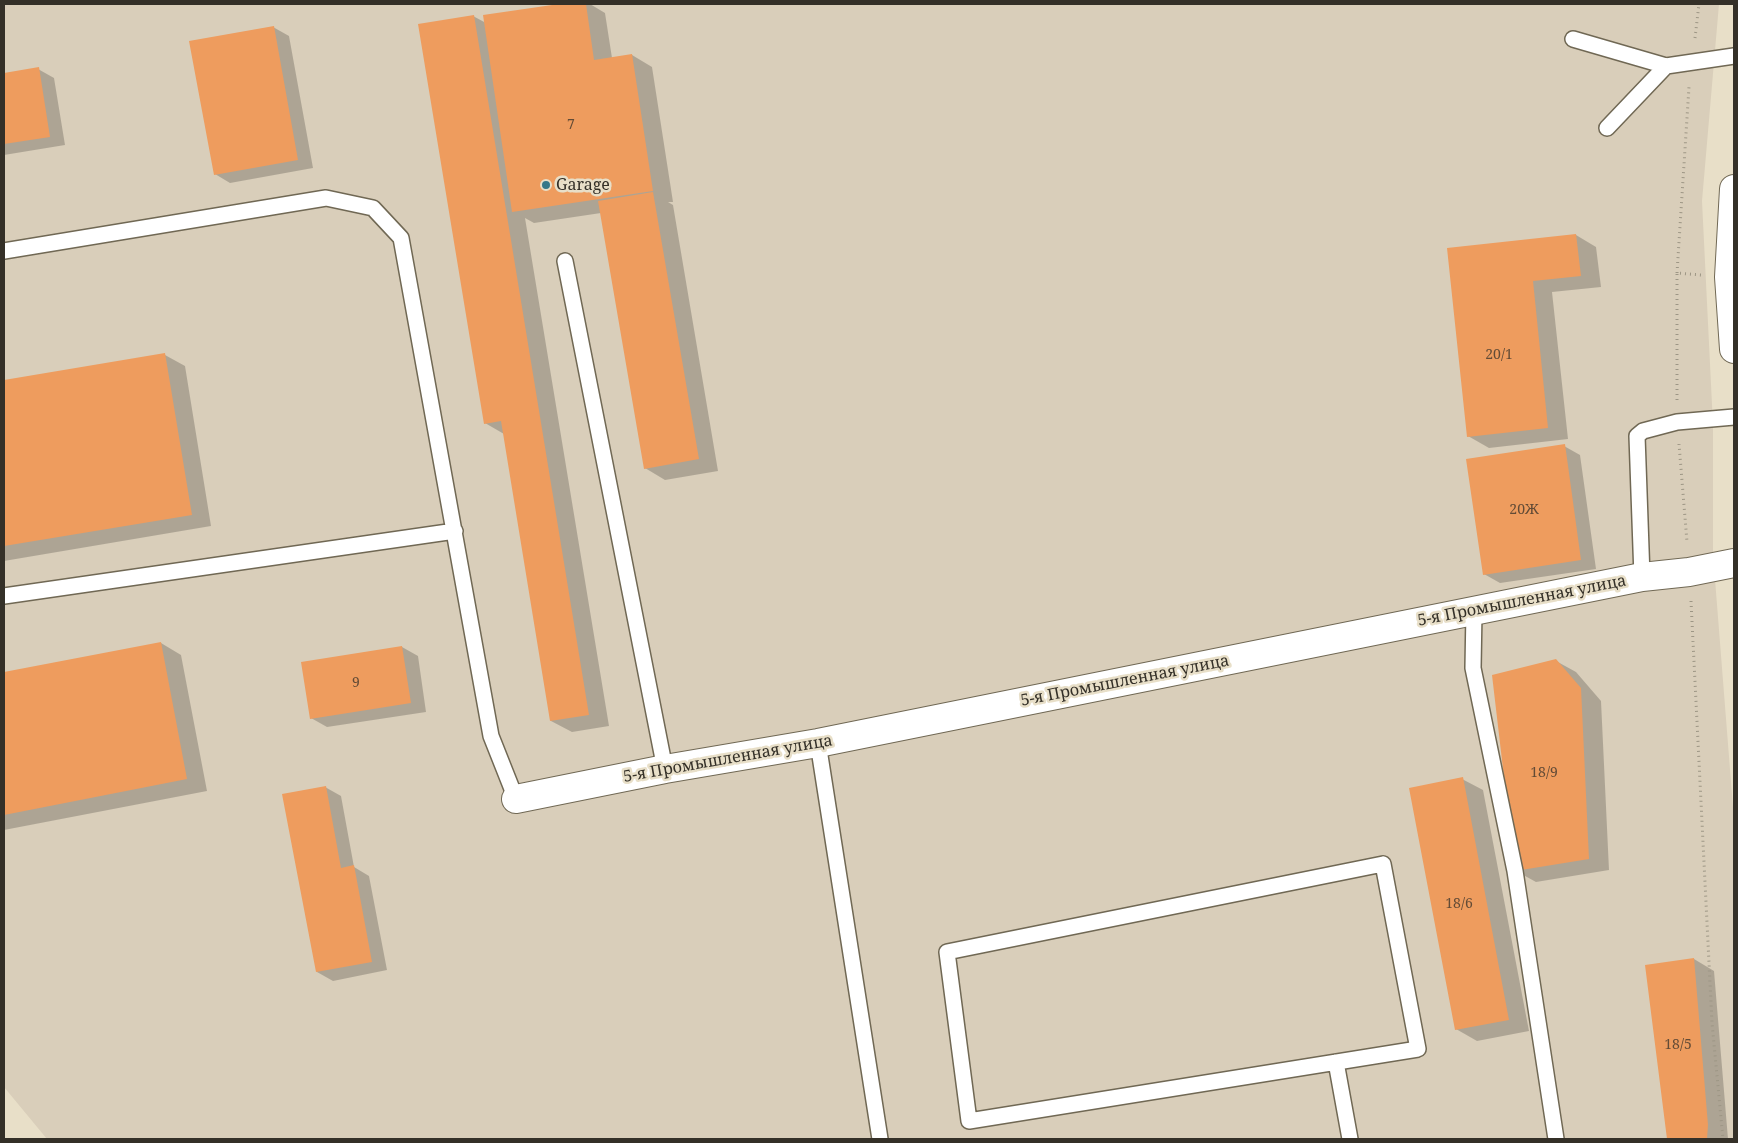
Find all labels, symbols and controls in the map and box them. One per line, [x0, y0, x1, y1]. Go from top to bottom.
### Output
house number: 7 [567, 117, 575, 133]
place label: Garage [556, 175, 610, 195]
marker: Garage [540, 179, 552, 191]
house number: 20/1 [1485, 347, 1513, 363]
house number: 20Ж [1509, 502, 1539, 518]
street label: 5-я Промышленная улица [1416, 571, 1628, 631]
street label: 5-я Промышленная улица [1019, 651, 1231, 711]
house number: 9 [352, 675, 360, 691]
street label: 5-я Промышленная улица [622, 731, 834, 787]
house number: 18/9 [1530, 765, 1558, 781]
house number: 18/6 [1445, 896, 1473, 912]
house number: 18/5 [1664, 1037, 1692, 1053]

